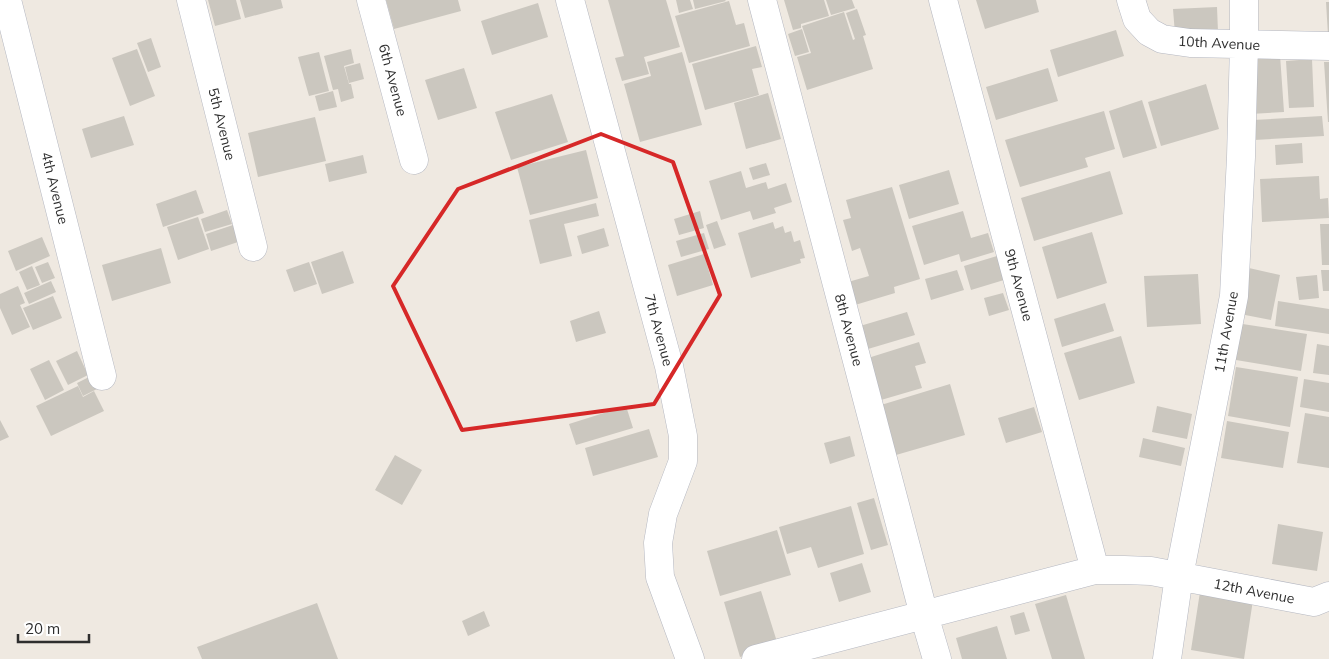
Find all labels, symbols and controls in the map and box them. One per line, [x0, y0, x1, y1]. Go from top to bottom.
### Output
street label: 10th Avenue [1177, 32, 1261, 54]
street label: 6th Avenue [375, 42, 411, 118]
street label: 5th Avenue [204, 86, 240, 162]
street label: 4th Avenue [37, 150, 73, 226]
street label: 9th Avenue [1001, 247, 1037, 323]
street label: 11th Avenue [1210, 290, 1242, 374]
street label: 7th Avenue [641, 292, 677, 368]
street label: 8th Avenue [831, 292, 867, 368]
street label: 12th Avenue [1212, 574, 1296, 608]
scale bar [18, 612, 89, 644]
text: 20 m [25, 619, 60, 638]

